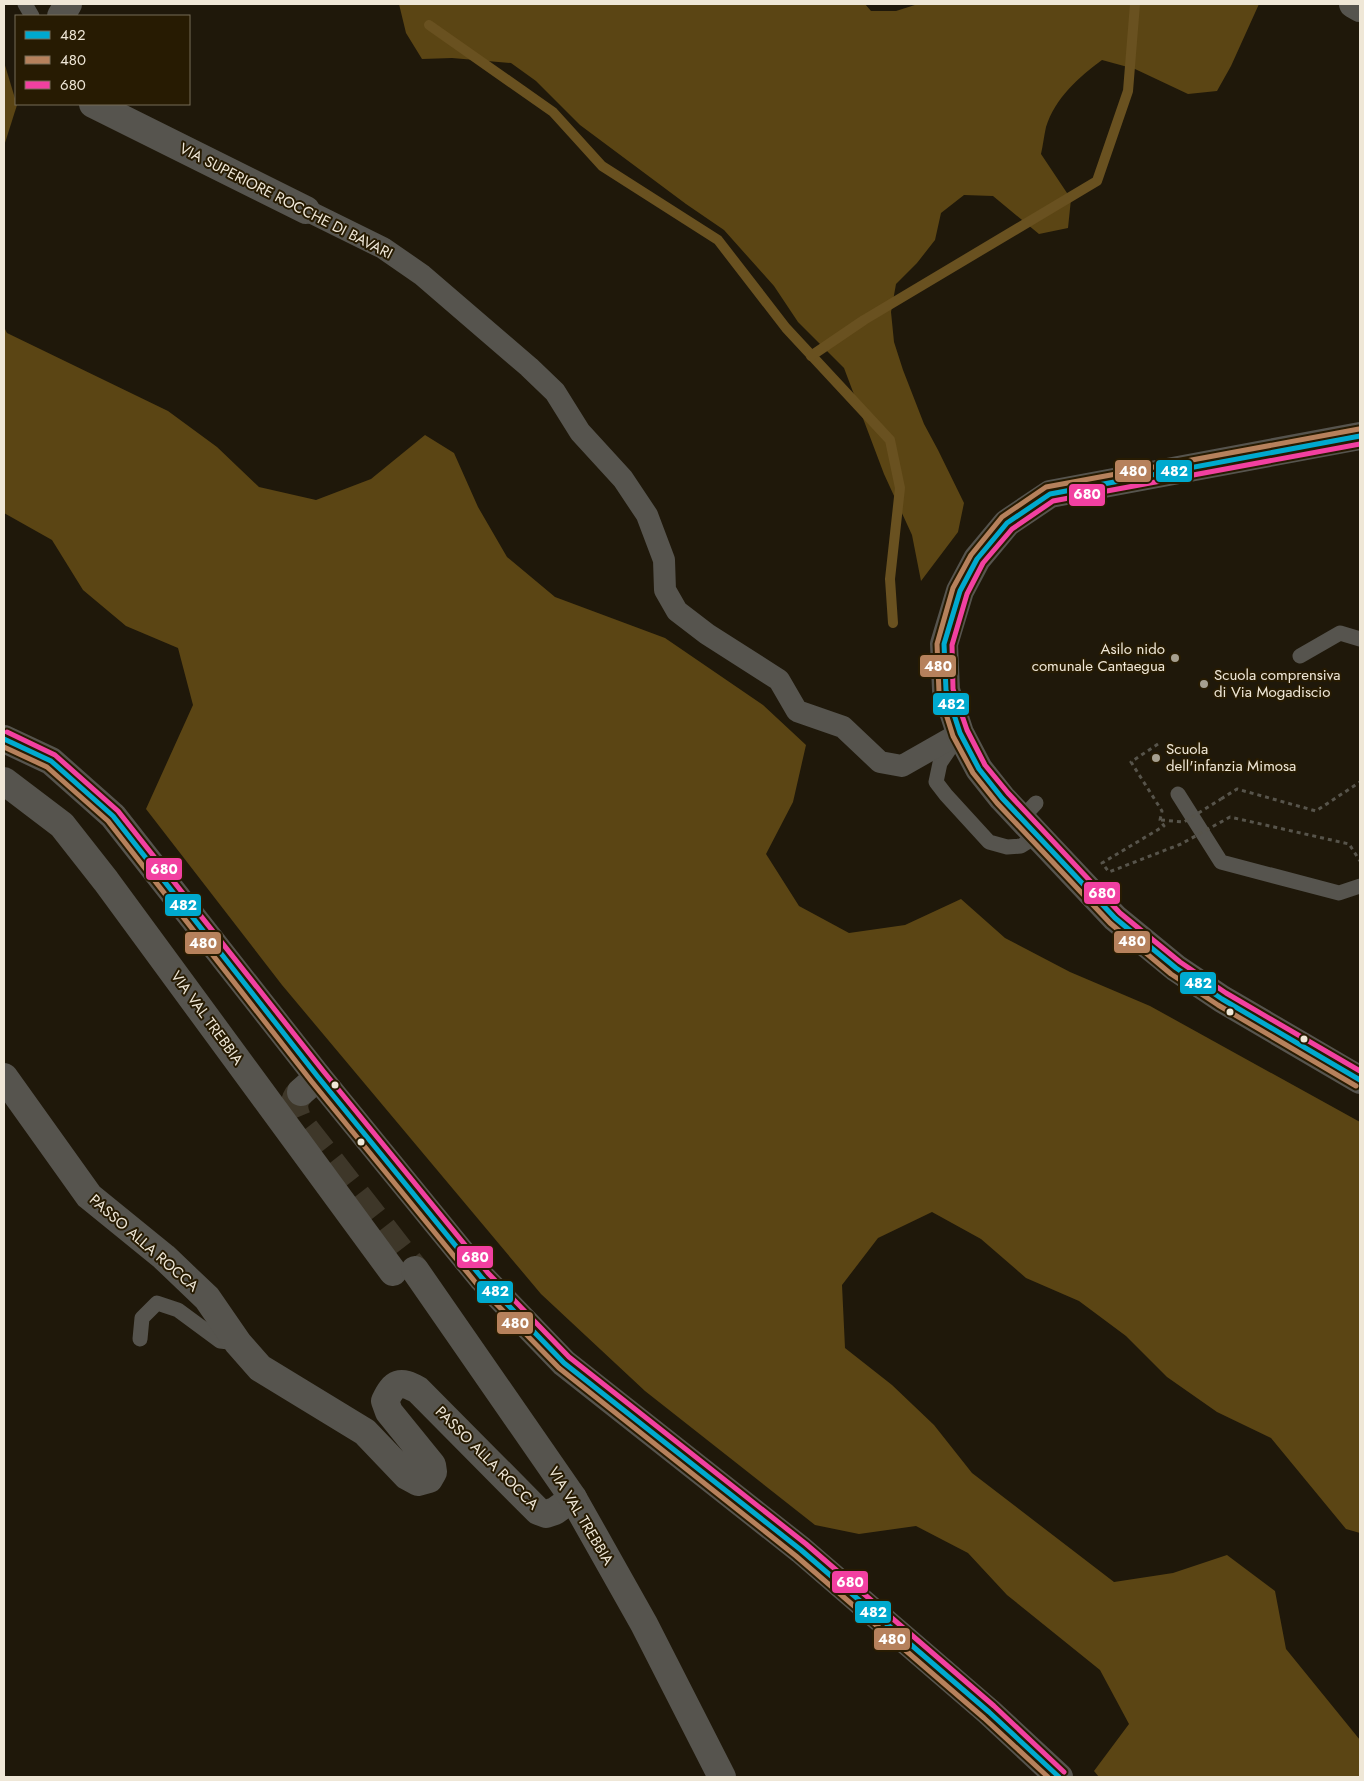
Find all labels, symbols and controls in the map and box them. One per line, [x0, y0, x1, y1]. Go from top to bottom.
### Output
legend [15, 15, 190, 105]
text: 482 [60, 24, 85, 46]
text: 480 [60, 49, 86, 71]
text: 680 [60, 74, 86, 96]
street label: VIA SUPERIORE ROCCHE DI BAVARI [176, 137, 396, 265]
line badge: 480 [1114, 459, 1152, 483]
line badge: 482 [1155, 459, 1193, 483]
text: 480 [1119, 461, 1147, 481]
text: 482 [1160, 461, 1188, 481]
line badge: 680 [1068, 483, 1106, 507]
text: 680 [1073, 484, 1101, 504]
place label: Asilo nido comunale Cantaegua [1032, 638, 1165, 677]
marker: Asilo nido comunale Cantaegua [1169, 652, 1181, 664]
line badge: 480 [919, 654, 957, 678]
text: 480 [924, 656, 952, 676]
place label: Scuola comprensiva di Via Mogadiscio [1214, 664, 1341, 703]
marker: Scuola comprensiva di Via Mogadiscio [1198, 678, 1210, 690]
line badge: 482 [932, 692, 970, 716]
text: 482 [937, 694, 965, 714]
place label: Scuola dell'infanzia Mimosa [1166, 738, 1296, 777]
marker: Scuola dell'infanzia Mimosa [1150, 752, 1162, 764]
line badge: 680 [145, 857, 183, 881]
text: 680 [150, 859, 178, 879]
line badge: 680 [1083, 881, 1121, 905]
text: 680 [1088, 883, 1116, 903]
line badge: 482 [164, 893, 202, 917]
text: 482 [169, 895, 197, 915]
line badge: 480 [1113, 930, 1151, 954]
line badge: 480 [184, 931, 222, 955]
text: 480 [1118, 931, 1146, 951]
text: 480 [189, 933, 217, 953]
street label: VIA VAL TREBBIA [165, 966, 249, 1070]
line badge: 482 [1179, 971, 1217, 995]
text: 482 [1184, 973, 1212, 993]
unlabelled marker [1225, 1007, 1235, 1017]
unlabelled marker [1299, 1034, 1309, 1044]
unlabelled marker [330, 1080, 340, 1090]
unlabelled marker [356, 1137, 366, 1147]
street label: PASSO ALLA ROCCA [84, 1189, 204, 1297]
line badge: 680 [456, 1245, 494, 1269]
text: 680 [461, 1247, 489, 1267]
line badge: 482 [476, 1280, 514, 1304]
text: 482 [481, 1281, 509, 1301]
line badge: 480 [496, 1311, 534, 1335]
text: 480 [501, 1313, 529, 1333]
street label: PASSO ALLA ROCCA [430, 1401, 544, 1515]
street label: VIA VAL TREBBIA [543, 1463, 619, 1570]
line badge: 680 [831, 1570, 869, 1594]
text: 680 [836, 1572, 864, 1592]
line badge: 482 [854, 1600, 892, 1624]
text: 482 [859, 1602, 887, 1622]
line badge: 480 [873, 1627, 911, 1651]
text: 480 [878, 1629, 906, 1649]

